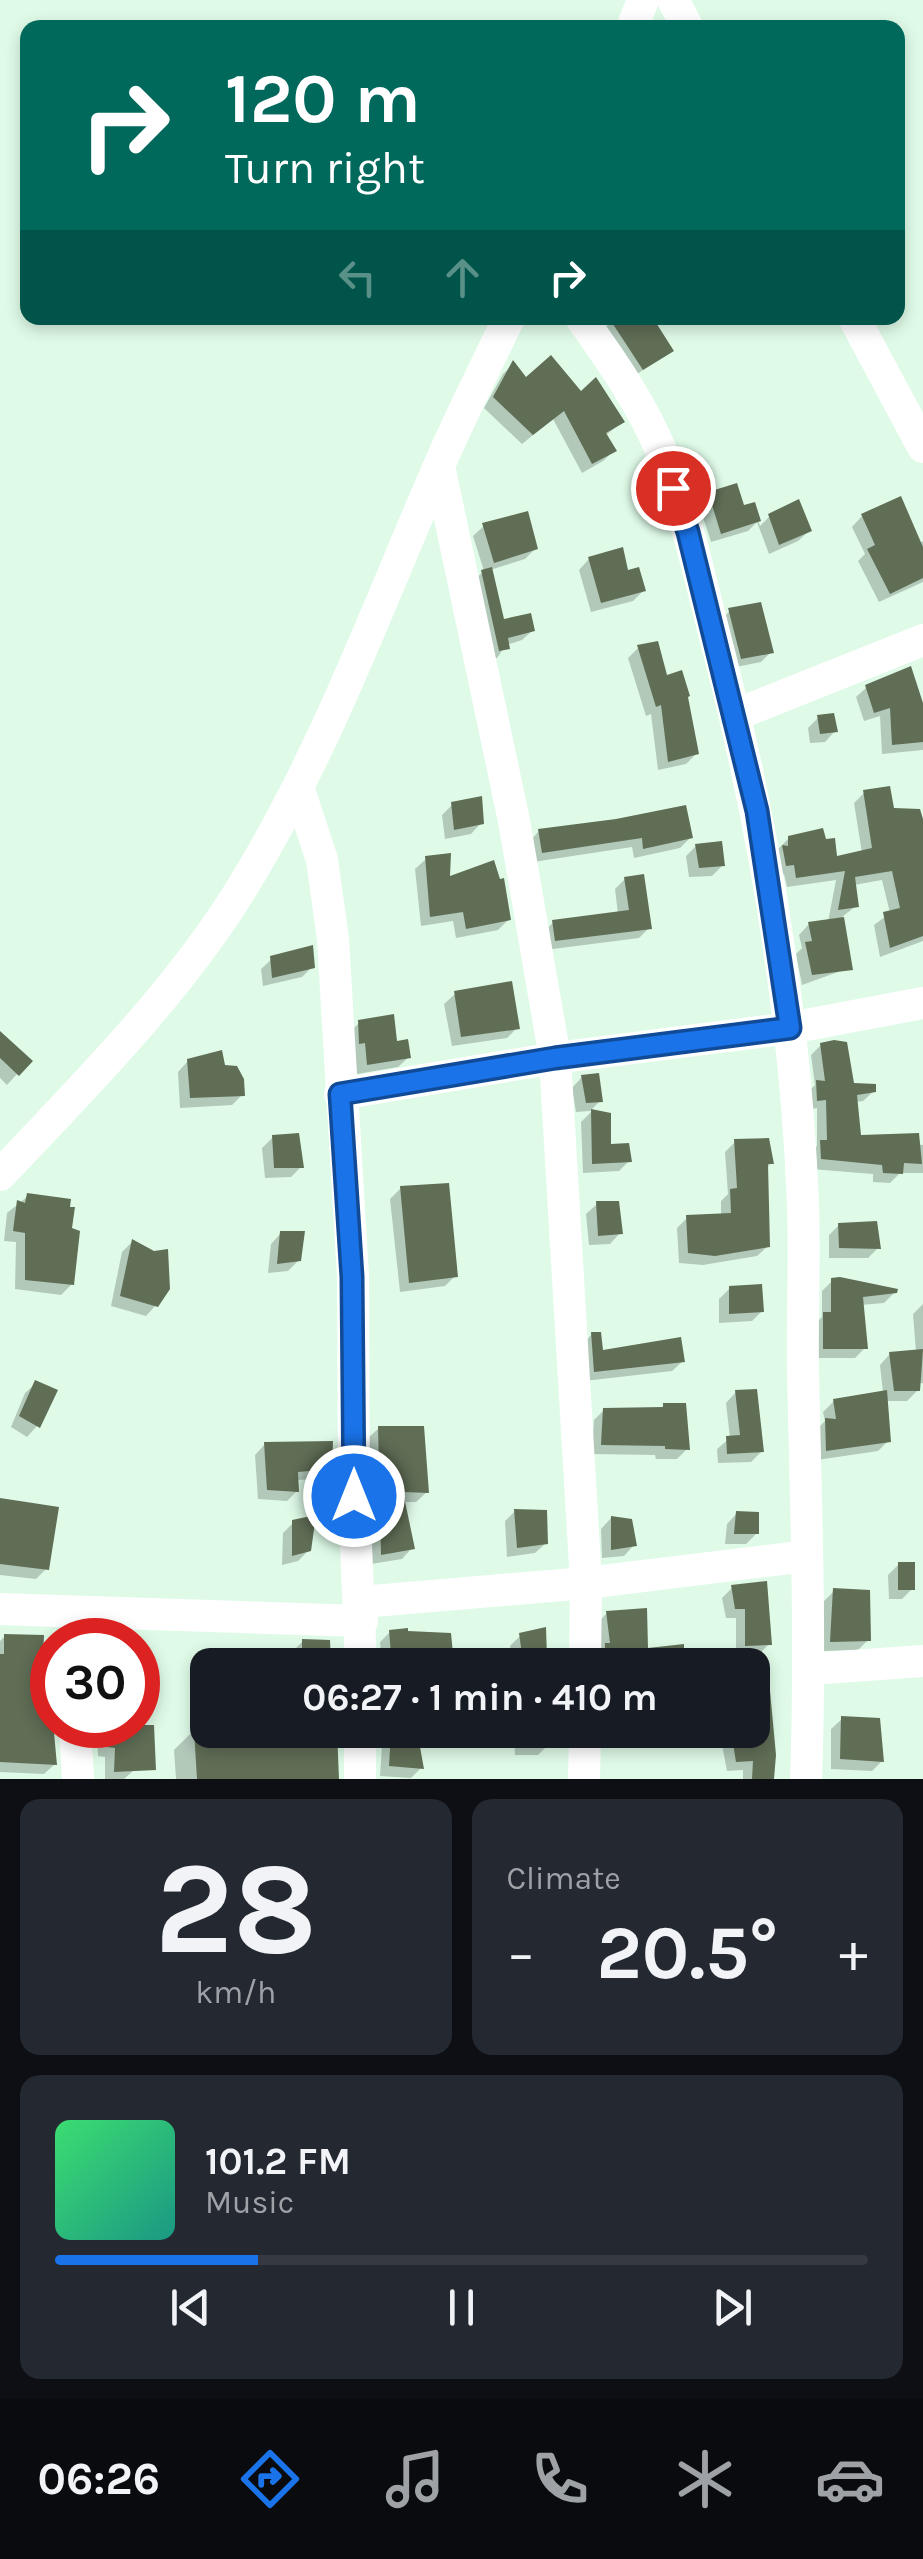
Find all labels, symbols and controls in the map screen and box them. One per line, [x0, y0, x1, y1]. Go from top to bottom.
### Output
text: 120 m [225, 58, 421, 140]
icon: right [60, 60, 190, 190]
text: Turn right [225, 142, 425, 194]
icon: left [330, 250, 385, 305]
icon: ahead [435, 250, 490, 305]
icon: right [540, 250, 595, 305]
pin [631, 446, 716, 531]
icon: arrive [646, 461, 701, 516]
position arrow [302, 1444, 406, 1548]
speed limit sign: 30 [30, 1618, 160, 1748]
text: 06:27 · 1 min · 410 m [302, 1675, 658, 1720]
text: 28 [154, 1833, 317, 1985]
text: Climate [507, 1860, 621, 1897]
text: 20.5° [596, 1909, 778, 1997]
text: − [507, 1921, 535, 1985]
text: + [839, 1921, 868, 1985]
text: km/h [195, 1974, 276, 2011]
text: 101.2 FM [205, 2139, 351, 2184]
text: Music [205, 2184, 294, 2221]
icon: previous [163, 2280, 218, 2335]
icon: pause [434, 2280, 489, 2335]
icon: next [705, 2280, 760, 2335]
icon: directions [235, 2444, 305, 2514]
icon: music [380, 2444, 450, 2514]
icon: phone [525, 2444, 595, 2514]
icon: climate [670, 2444, 740, 2514]
icon: car [815, 2444, 885, 2514]
text: 06:26 [38, 2453, 160, 2505]

